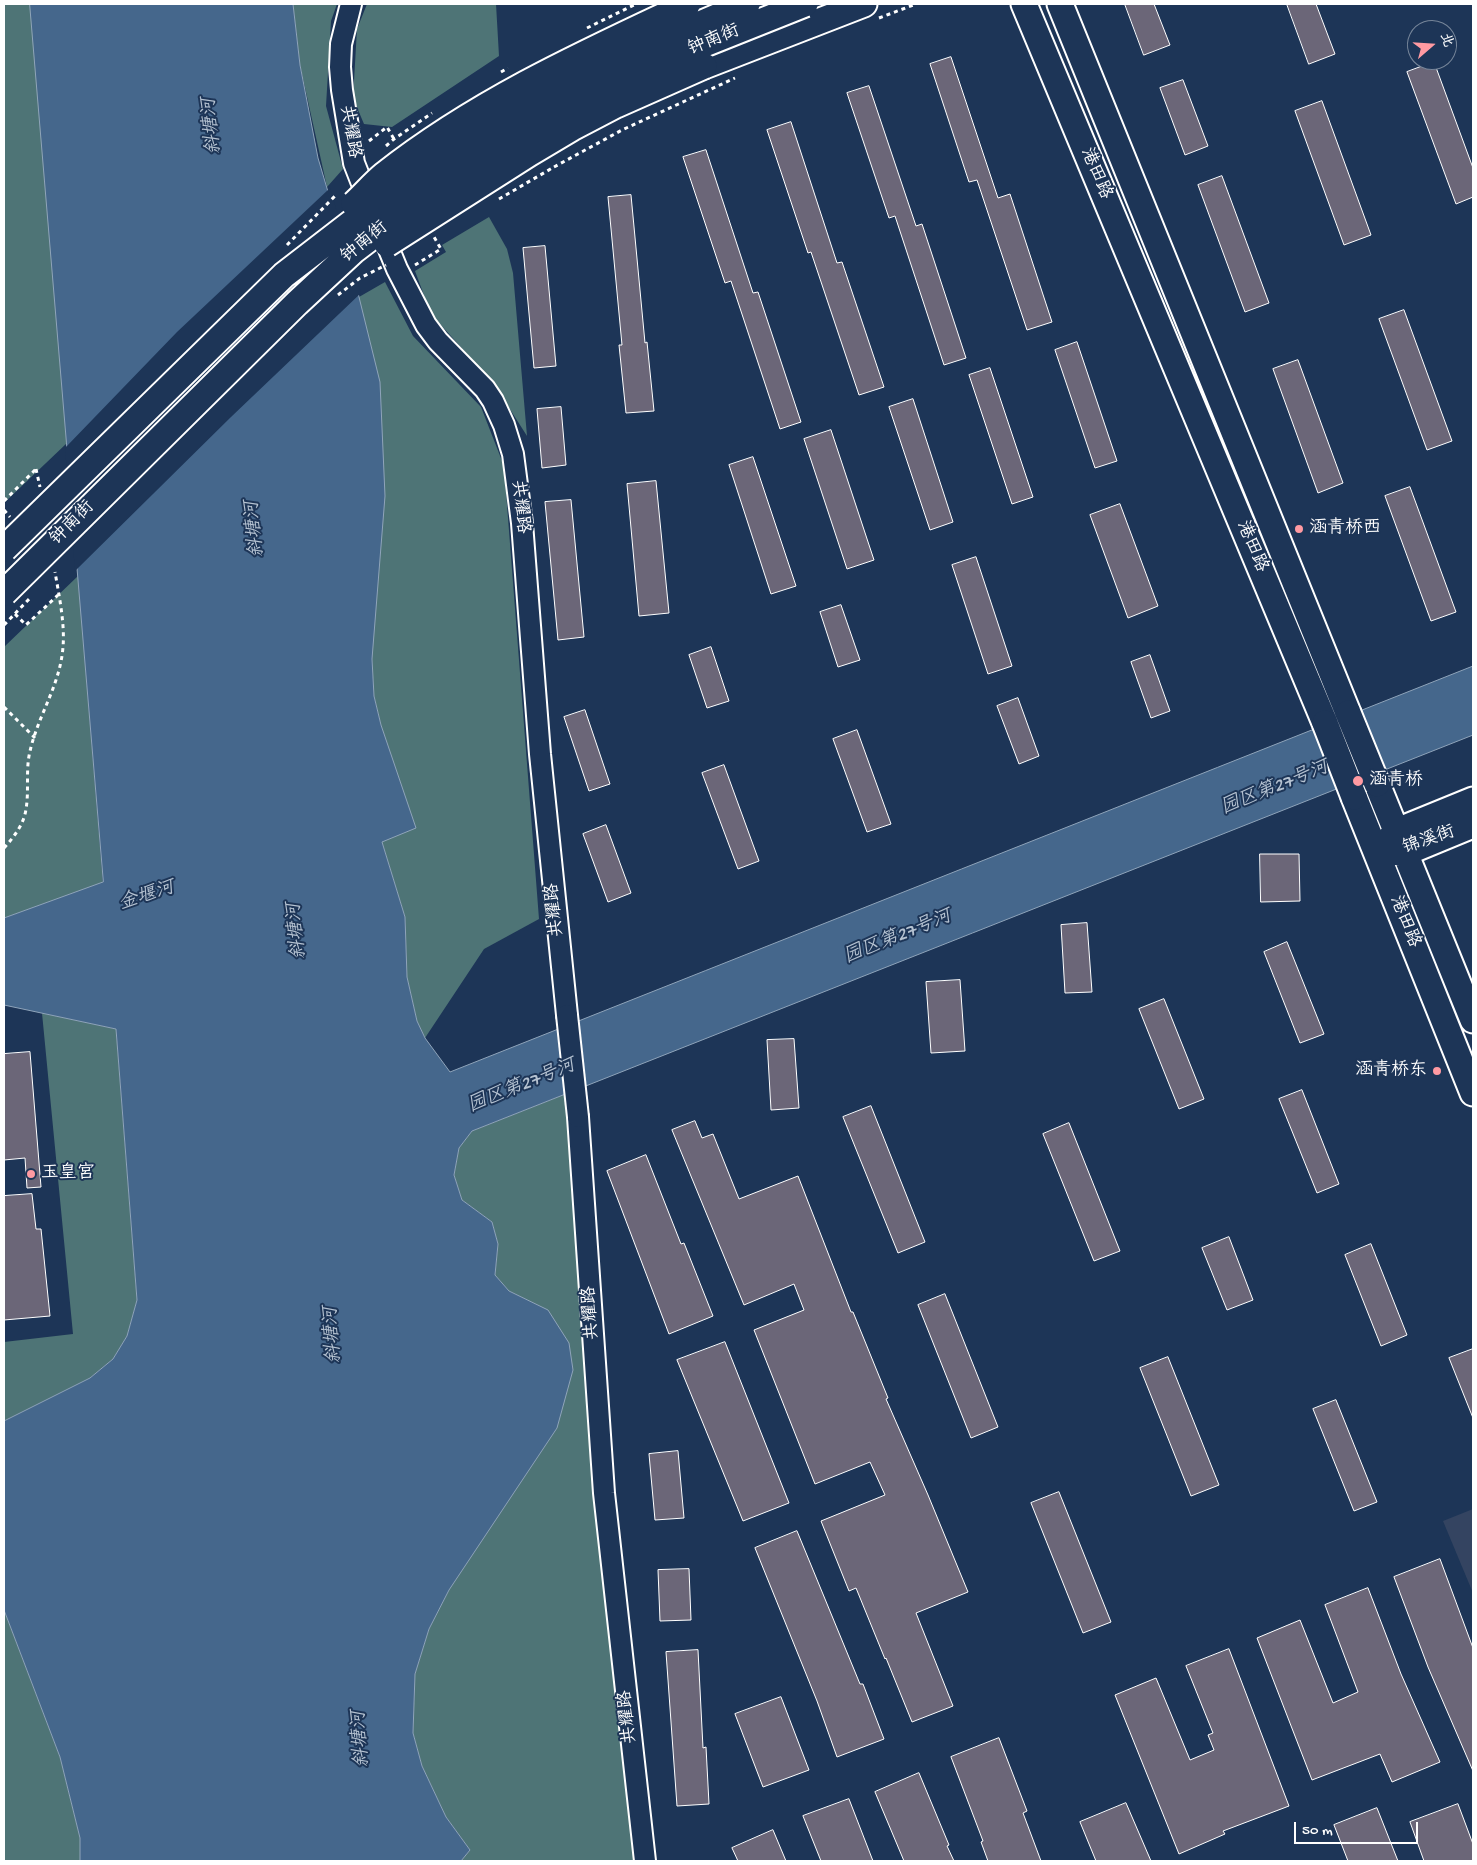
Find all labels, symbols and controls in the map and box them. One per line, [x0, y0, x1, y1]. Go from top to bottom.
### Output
north arrow [1407, 20, 1457, 70]
street label: 钟南街 [685, 21, 743, 61]
text: 北 [1435, 31, 1456, 50]
water label: 斜塘河 [199, 96, 227, 156]
street label: 共耀路 [334, 104, 364, 160]
street label: 港田路 [1075, 145, 1115, 203]
street label: 钟南街 [337, 218, 393, 268]
street label: 共耀路 [505, 479, 533, 535]
street label: 钟南街 [46, 497, 100, 551]
water label: 斜塘河 [242, 499, 270, 559]
street label: 港田路 [1231, 518, 1271, 576]
place label: 涵青桥西 [1309, 518, 1381, 540]
marker: 涵青桥西 [1293, 523, 1305, 535]
water label: 园区第27号河 [1218, 757, 1332, 821]
place label: 涵青桥 [1369, 770, 1423, 792]
marker: 涵青桥 [1351, 774, 1365, 788]
street label: 锦溪街 [1400, 822, 1458, 860]
water label: 金堰河 [116, 877, 178, 917]
street label: 共耀路 [542, 882, 570, 938]
street label: 港田路 [1384, 893, 1424, 951]
water label: 斜塘河 [284, 901, 312, 961]
water label: 园区第27号河 [841, 906, 955, 970]
water label: 园区第27号河 [465, 1055, 579, 1119]
place label: 涵青桥东 [1355, 1060, 1427, 1082]
marker: 涵青桥东 [1431, 1065, 1443, 1077]
place label: 玉皇宫 [41, 1163, 95, 1185]
marker: 玉皇宫 [25, 1168, 37, 1180]
street label: 共耀路 [579, 1285, 605, 1341]
water label: 斜塘河 [321, 1306, 347, 1364]
street label: 共耀路 [615, 1689, 643, 1745]
water label: 斜塘河 [349, 1710, 375, 1768]
scale bar [1297, 1812, 1421, 1844]
text: 50 m [1302, 1822, 1333, 1840]

